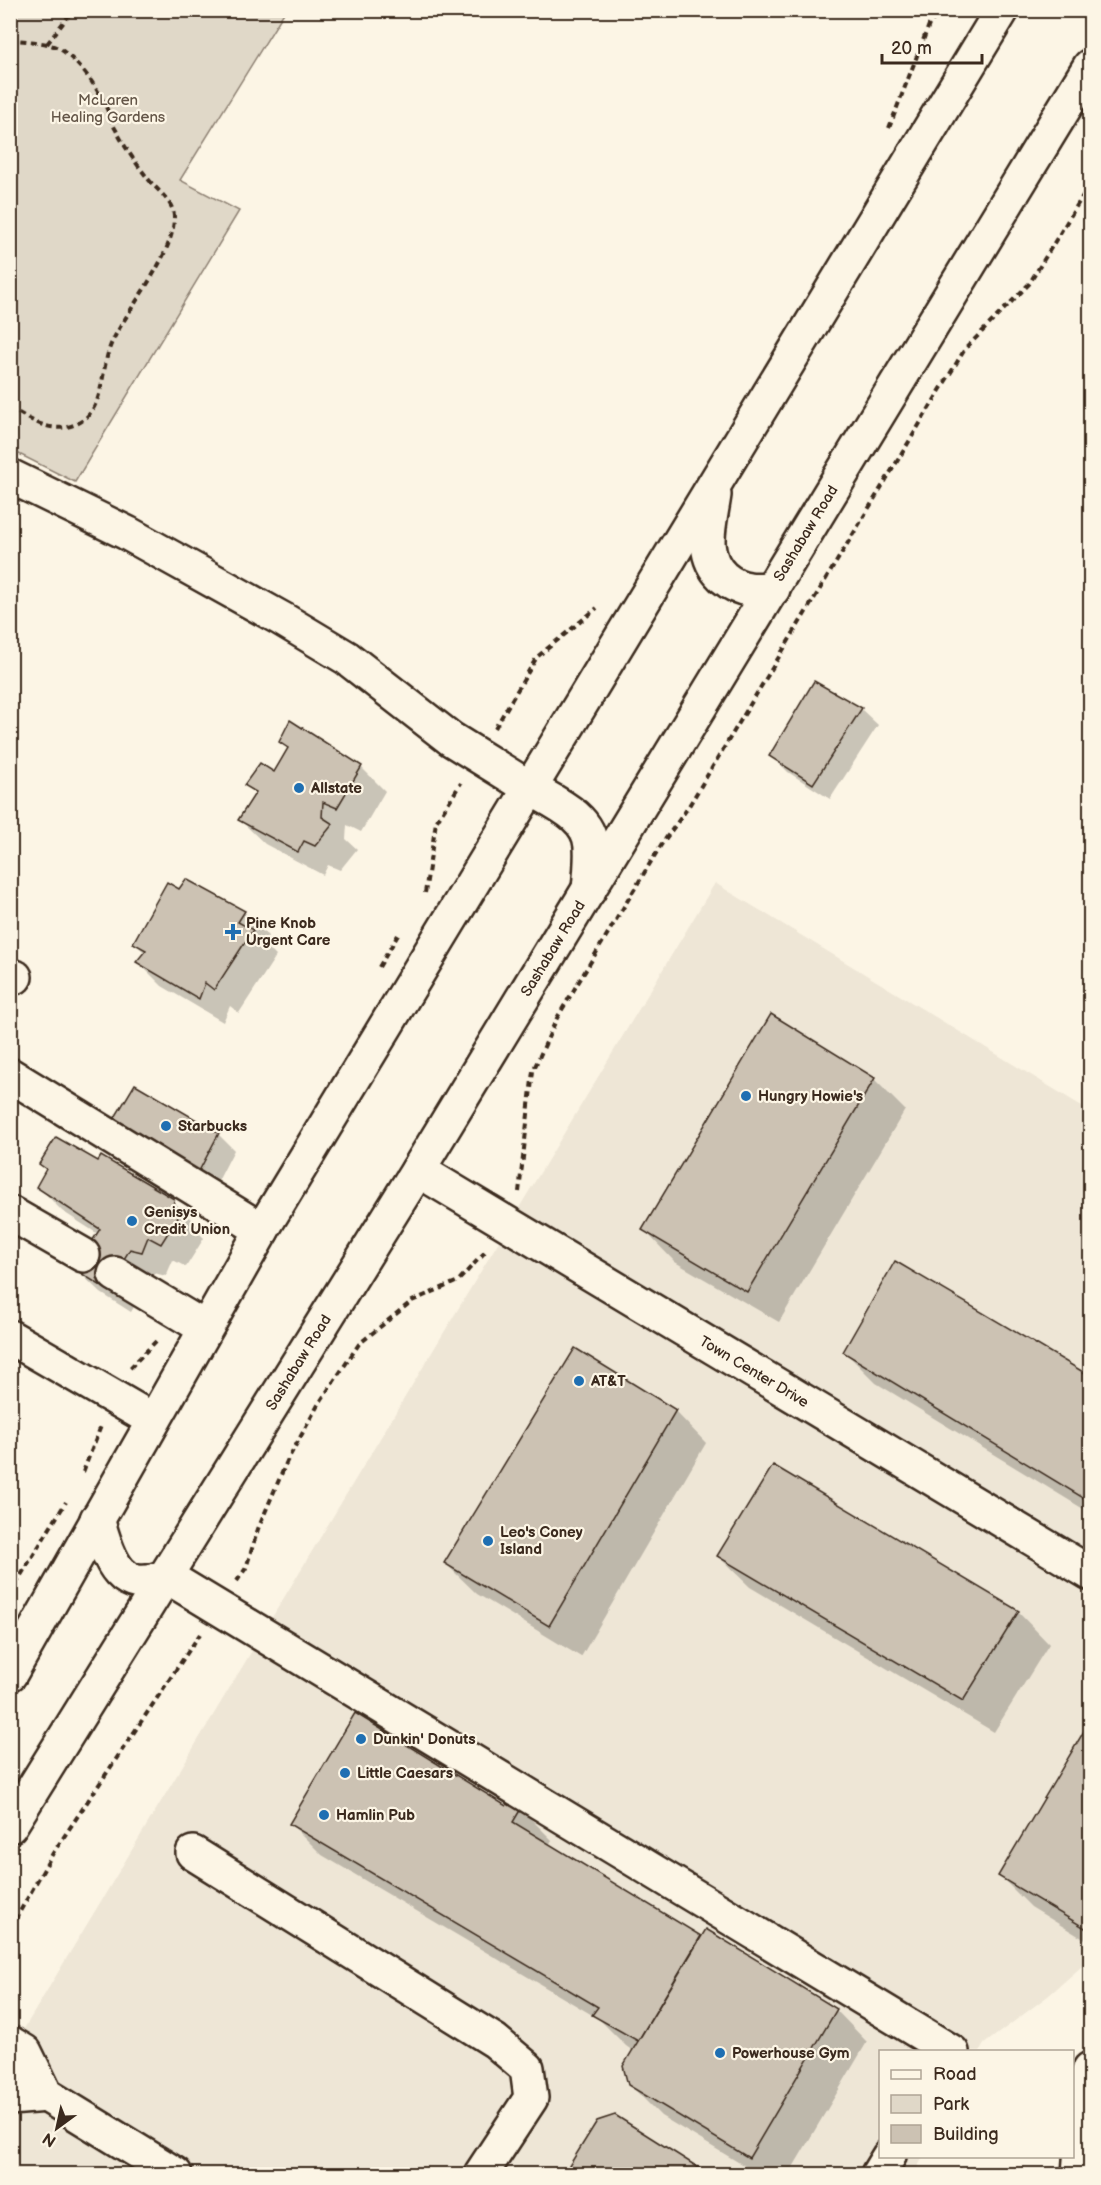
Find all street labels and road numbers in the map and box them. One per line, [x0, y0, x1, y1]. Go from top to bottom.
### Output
street label: Sashabaw Road [769, 482, 842, 585]
street label: Sashabaw Road [516, 897, 589, 1000]
street label: Sashabaw Road [261, 1311, 335, 1414]
street label: Town Center Drive [696, 1331, 812, 1412]

